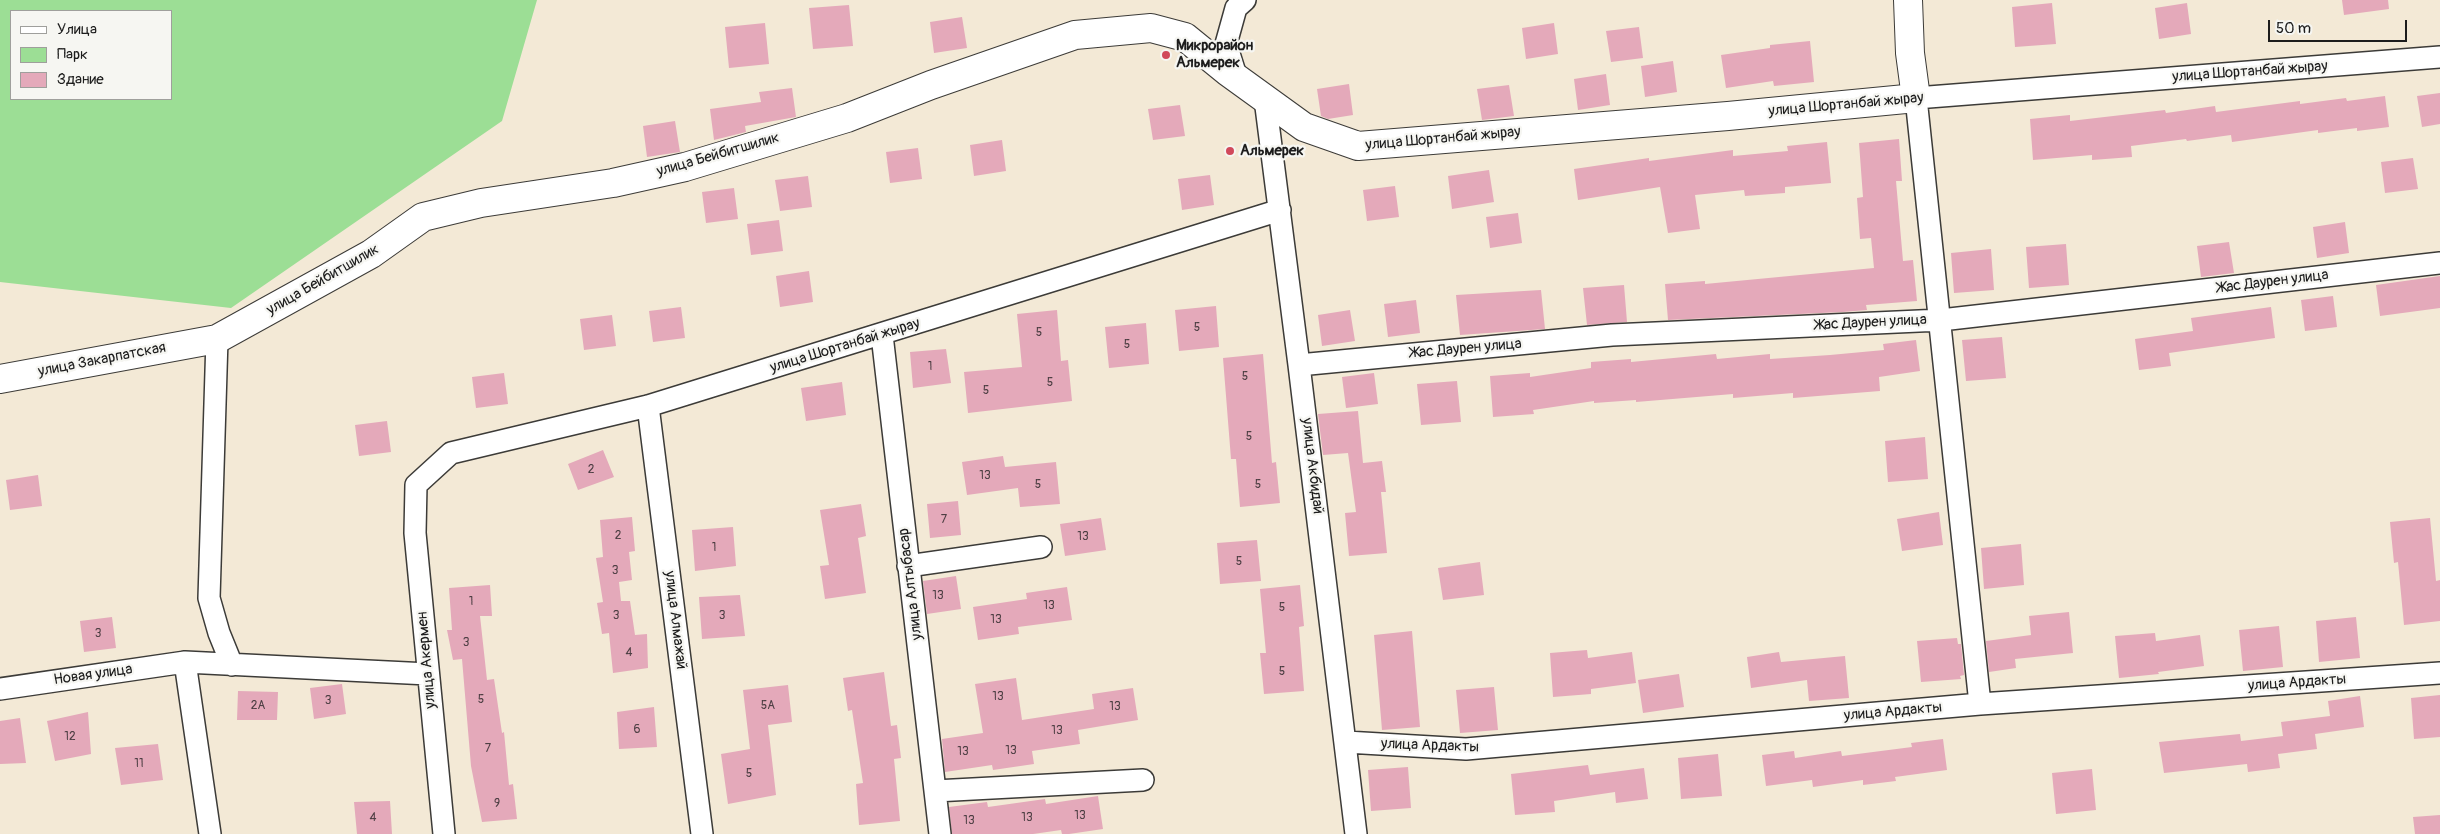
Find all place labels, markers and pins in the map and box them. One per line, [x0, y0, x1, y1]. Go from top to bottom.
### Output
place label: Микрорайон Альмерек [1176, 37, 1253, 72]
marker: Микрорайон Альмерек [1160, 49, 1172, 61]
place label: Альмерек [1240, 142, 1304, 160]
marker: Альмерек [1224, 145, 1236, 157]

